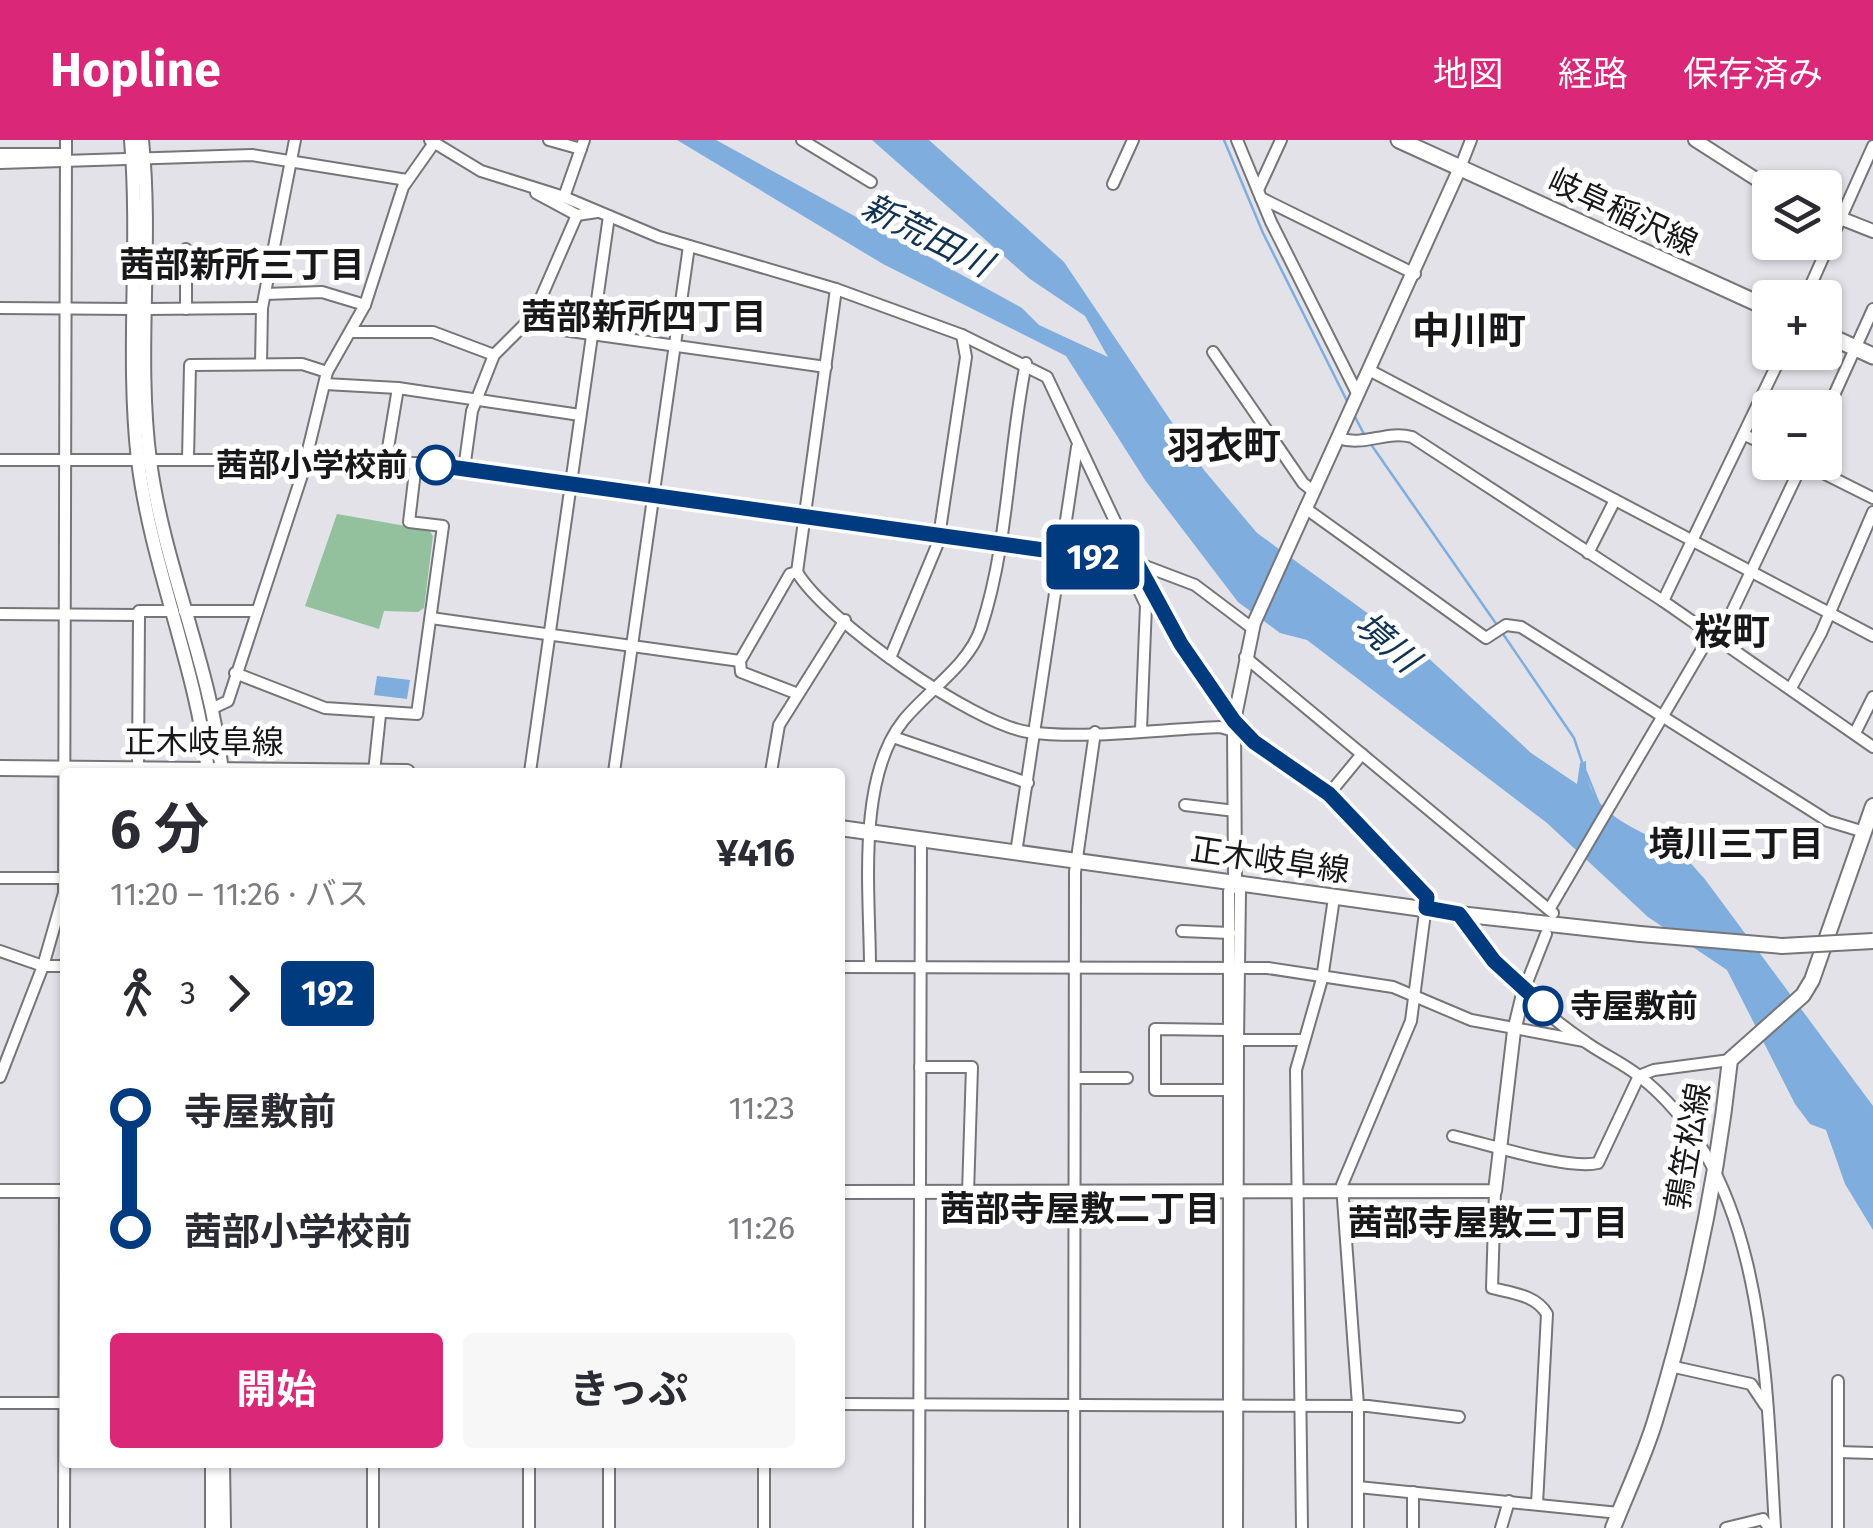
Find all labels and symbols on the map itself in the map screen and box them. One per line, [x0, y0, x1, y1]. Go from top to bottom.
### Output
street label: 岐阜稲沢線 [1542, 161, 1704, 263]
water label: 新荒田川 [855, 185, 1002, 287]
district label: 茜部新所三丁目 [119, 244, 365, 286]
district label: 茜部新所四丁目 [521, 296, 767, 338]
district label: 中川町 [1412, 308, 1526, 354]
district label: 羽衣町 [1167, 423, 1281, 469]
place label: 茜部小学校前 [216, 446, 408, 484]
marker: 茜部小学校前 [417, 446, 455, 484]
line badge: 192 [1036, 524, 1150, 590]
water label: 境川 [1347, 603, 1430, 683]
district label: 桜町 [1694, 609, 1770, 655]
street label: 正木岐阜線 [124, 723, 284, 761]
district label: 境川三丁目 [1648, 823, 1824, 865]
street label: 正木岐阜線 [1188, 830, 1352, 890]
marker: 寺屋敷前 [1524, 987, 1562, 1025]
place label: 寺屋敷前 [1570, 987, 1698, 1025]
street label: 鶉笠松線 [1658, 1080, 1718, 1212]
district label: 茜部寺屋敷二丁目 [940, 1188, 1220, 1230]
district label: 茜部寺屋敷三丁目 [1348, 1202, 1628, 1244]

